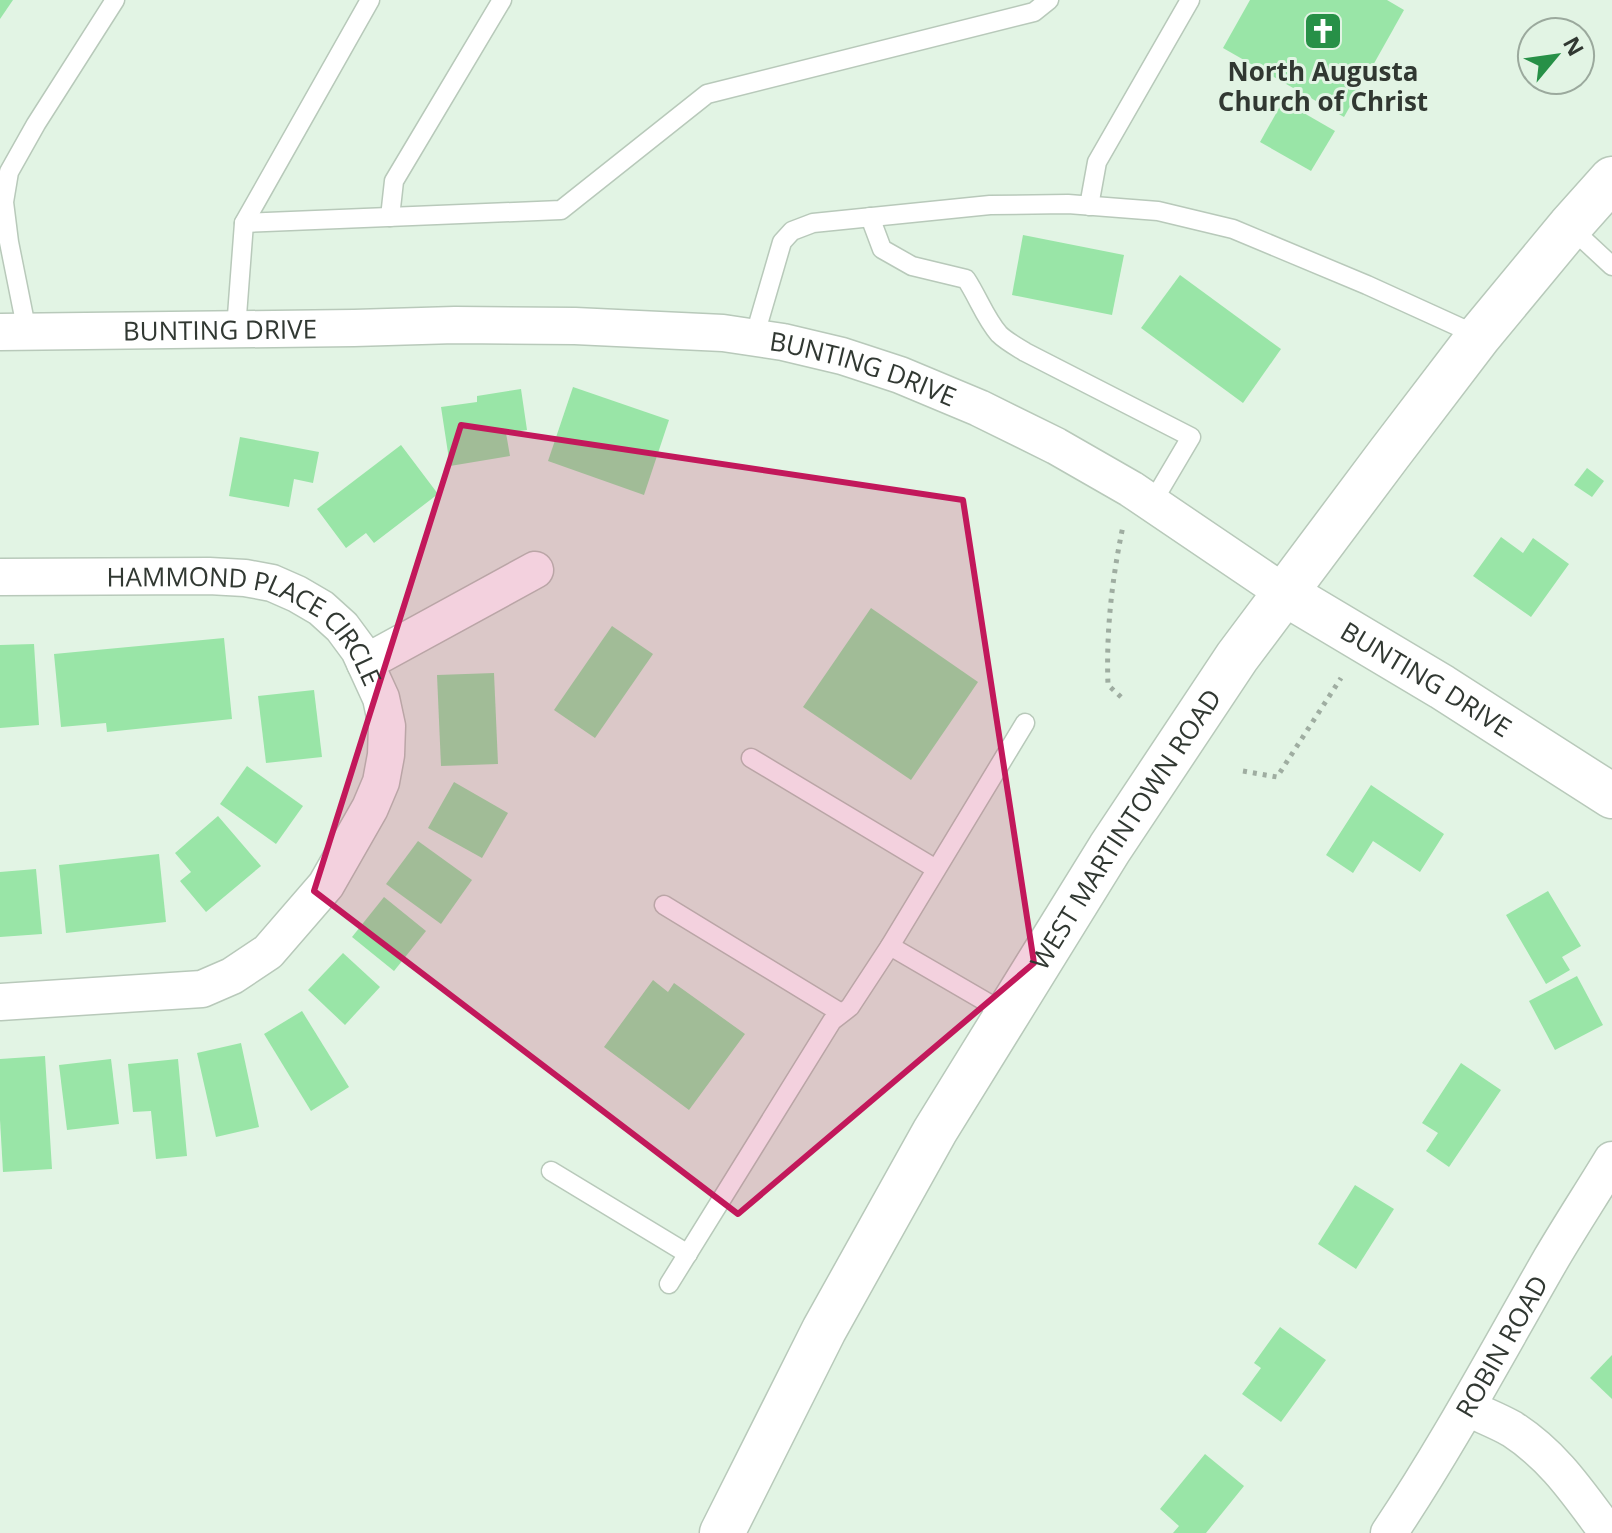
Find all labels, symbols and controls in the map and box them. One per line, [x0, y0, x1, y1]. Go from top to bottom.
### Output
church icon: North Augusta Church of Christ [1302, 10, 1344, 52]
north arrow [1516, 16, 1596, 96]
text: N [1557, 31, 1592, 61]
place label: North Augusta Church of Christ [1218, 53, 1428, 119]
street label: BUNTING DRIVE [123, 310, 317, 349]
street label: BUNTING DRIVE [767, 322, 962, 415]
street label: HAMMOND PLACE CIRCLE [106, 558, 391, 691]
street label: BUNTING DRIVE [1334, 613, 1519, 745]
street label: WEST MARTINTOWN ROAD [1021, 682, 1229, 976]
street label: ROBIN ROAD [1447, 1269, 1556, 1424]

